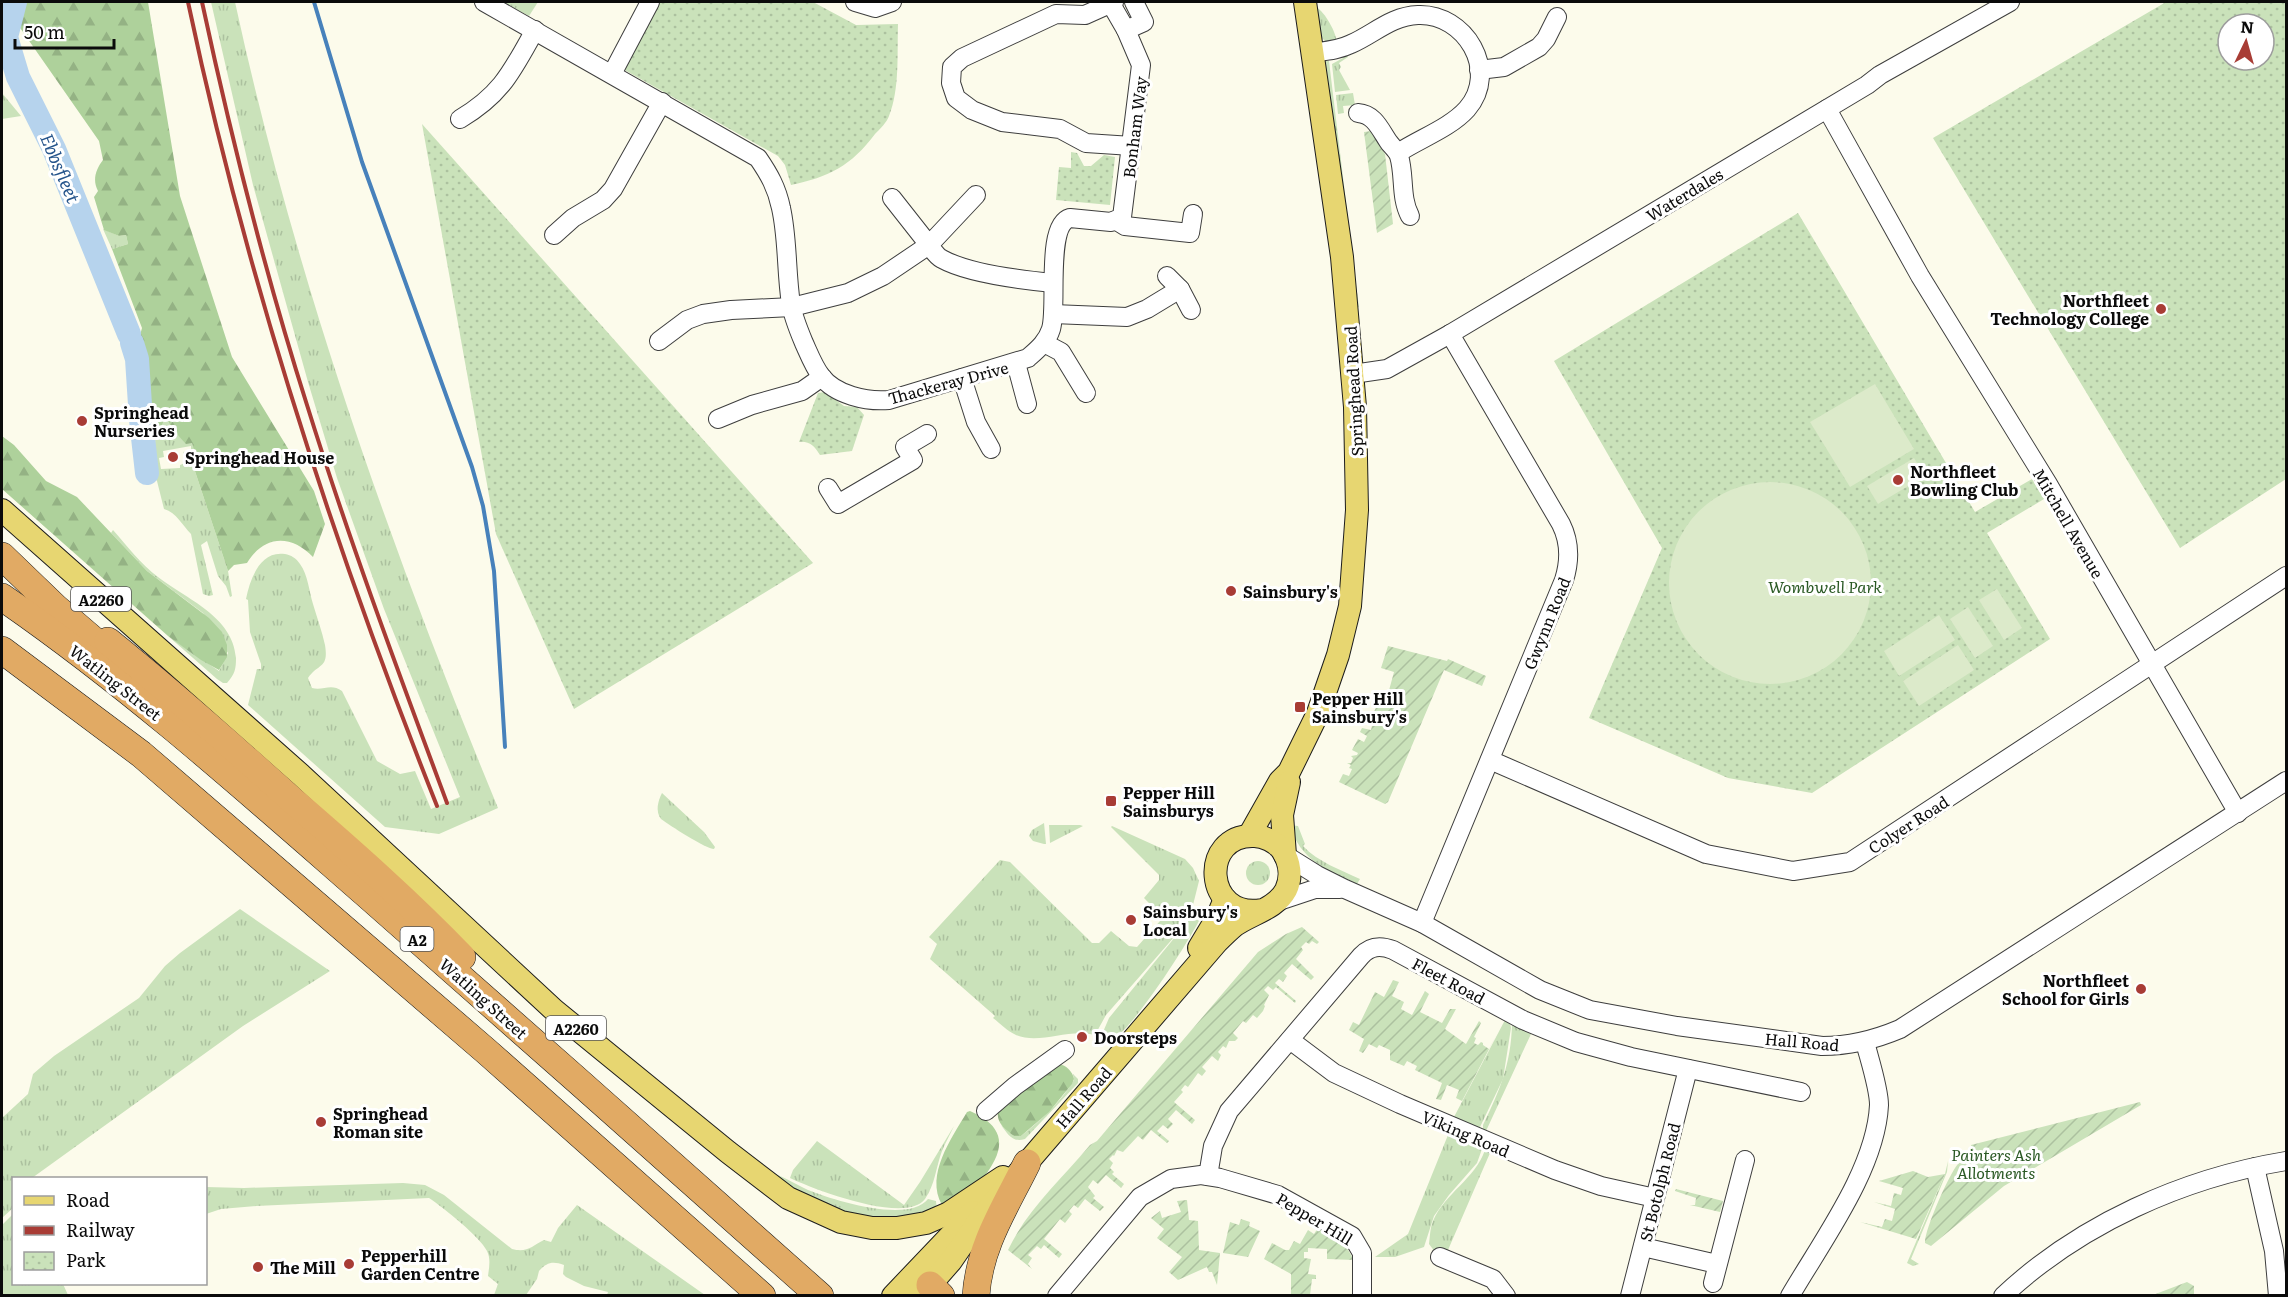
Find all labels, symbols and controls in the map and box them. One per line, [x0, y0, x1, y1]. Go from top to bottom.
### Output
scale bar [15, 12, 114, 50]
north arrow [2216, 12, 2276, 72]
text: N [2240, 14, 2255, 39]
text: 50 m [24, 18, 65, 45]
street label: Bonham Way [1116, 74, 1152, 179]
water label: Ebbsfleet [34, 129, 88, 207]
street label: Waterdales [1641, 162, 1727, 226]
place label: Northfleet Technology College [1990, 288, 2149, 330]
marker: Northfleet Technology College [2154, 302, 2168, 316]
street label: Springhead Road [1338, 325, 1368, 457]
street label: Thackeray Drive [885, 354, 1011, 410]
place label: Springhead Nurseries [94, 400, 190, 442]
marker: Springhead Nurseries [75, 414, 89, 428]
place label: Springhead House [185, 445, 334, 469]
marker: Springhead House [166, 450, 180, 464]
place label: Northfleet Bowling Club [1910, 459, 2018, 501]
street label: Mitchell Avenue [2028, 463, 2110, 583]
marker: Northfleet Bowling Club [1891, 473, 1905, 487]
street label: Gwynn Road [1517, 573, 1576, 673]
park label: Wombwell Park [1768, 574, 1882, 598]
place label: Sainsbury's [1243, 579, 1338, 603]
marker: Sainsbury's [1224, 584, 1238, 598]
road number: A2260 [71, 587, 131, 611]
street label: Watling Street [65, 638, 168, 726]
place label: Pepper Hill Sainsbury's [1312, 686, 1407, 728]
marker: Pepper Hill Sainsbury's [1293, 700, 1307, 714]
place label: Pepper Hill Sainsburys [1123, 780, 1215, 822]
street label: Colyer Road [1863, 789, 1953, 859]
marker: Pepper Hill Sainsburys [1104, 794, 1118, 808]
place label: Sainsbury's Local [1143, 899, 1238, 941]
marker: Sainsbury's Local [1124, 913, 1138, 927]
road number: A2 [400, 927, 434, 951]
street label: Fleet Road [1408, 951, 1490, 1009]
street label: Watling Street [435, 952, 534, 1044]
place label: Northfleet School for Girls [2002, 968, 2129, 1010]
marker: Northfleet School for Girls [2134, 982, 2148, 996]
road number: A2260 [546, 1016, 606, 1040]
place label: Doorsteps [1094, 1025, 1177, 1049]
street label: Hall Road [1764, 1026, 1840, 1056]
marker: Doorsteps [1075, 1030, 1089, 1044]
street label: Hall Road [1049, 1061, 1117, 1133]
place label: Springhead Roman site [333, 1101, 429, 1143]
street label: Viking Road [1418, 1104, 1514, 1162]
marker: Springhead Roman site [314, 1115, 328, 1129]
street label: St Botolph Road [1633, 1120, 1685, 1244]
park label: Painters Ash Allotments [1951, 1142, 2042, 1184]
legend [12, 1177, 207, 1285]
text: Road [66, 1186, 110, 1213]
street label: Pepper Hill [1272, 1186, 1358, 1250]
text: Railway [66, 1216, 135, 1243]
place label: Pepperhill Garden Centre [361, 1243, 480, 1285]
text: Park [66, 1246, 107, 1273]
place label: The Mill [270, 1255, 336, 1279]
marker: Pepperhill Garden Centre [342, 1257, 356, 1271]
marker: The Mill [251, 1260, 265, 1274]

